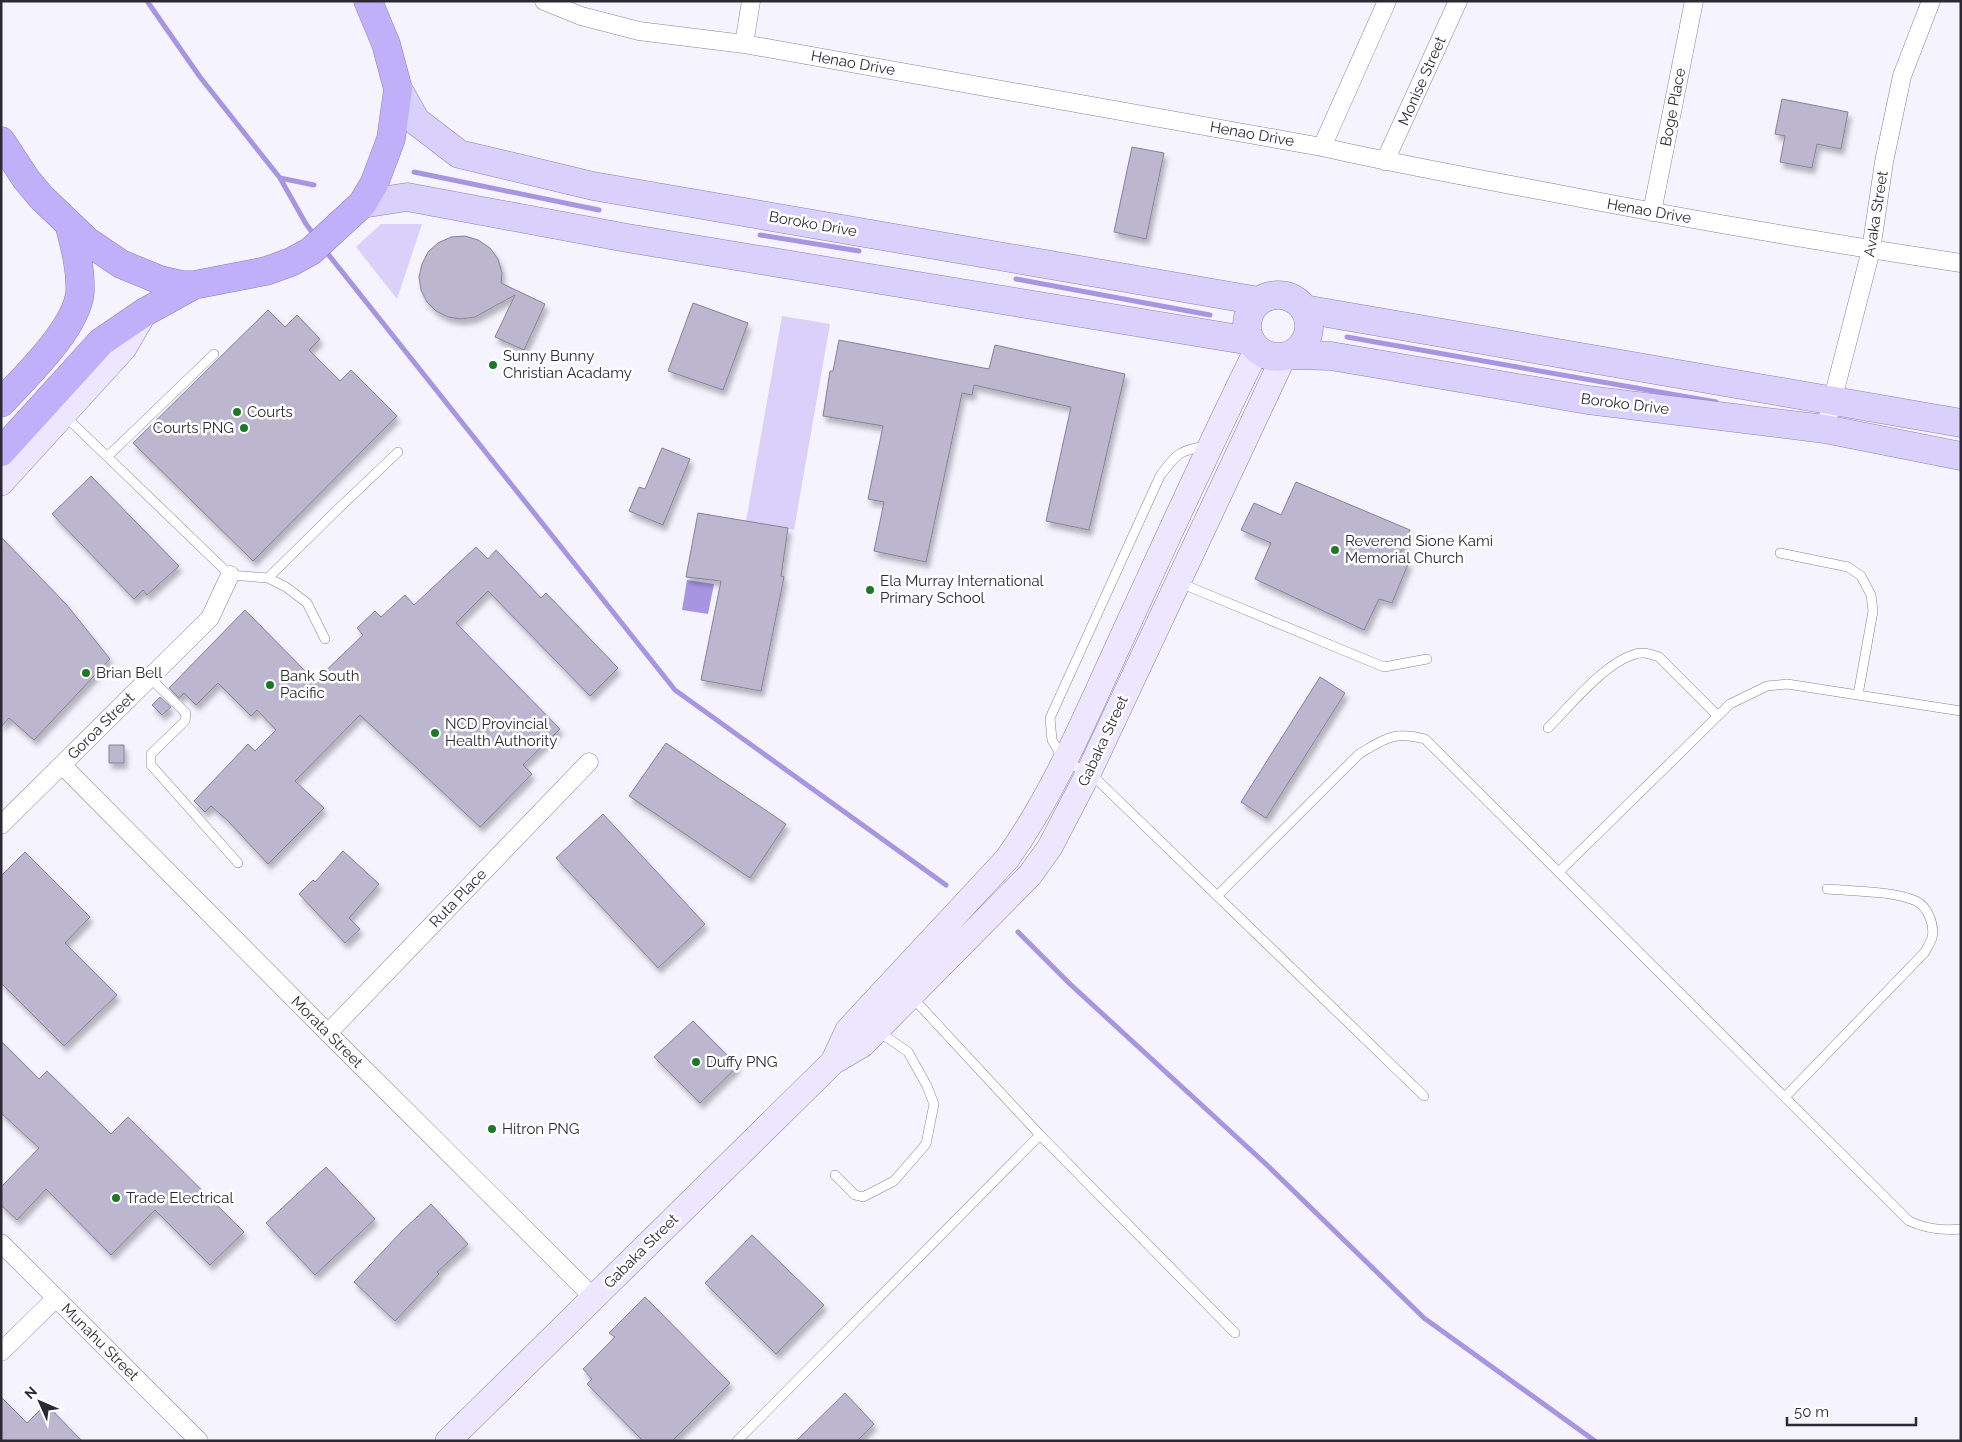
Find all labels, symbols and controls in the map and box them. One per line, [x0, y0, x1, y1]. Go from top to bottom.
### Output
street label: Monise Street [1394, 34, 1450, 128]
street label: Henao Drive [809, 47, 897, 79]
street label: Boge Place [1657, 66, 1689, 148]
street label: Henao Drive [1208, 118, 1296, 150]
street label: Avaka Street [1860, 170, 1892, 258]
street label: Henao Drive [1605, 195, 1693, 227]
street label: Boroko Drive [768, 207, 859, 241]
place label: Sunny Bunny Christian Acadamy [503, 347, 632, 382]
marker: Sunny Bunny Christian Acadamy [487, 359, 499, 371]
street label: Boroko Drive [1580, 390, 1670, 418]
place label: Courts [247, 403, 293, 421]
marker: Courts [231, 406, 243, 418]
place label: Courts PNG [153, 419, 234, 437]
marker: Courts PNG [238, 422, 250, 434]
place label: Reverend Sione Kami Memorial Church [1345, 532, 1493, 567]
marker: Reverend Sione Kami Memorial Church [1329, 544, 1341, 556]
place label: Ela Murray International Primary School [880, 572, 1045, 607]
marker: Ela Murray International Primary School [864, 584, 876, 596]
place label: Brian Bell [96, 664, 163, 682]
marker: Brian Bell [80, 667, 92, 679]
place label: Bank South Pacific [280, 667, 359, 702]
marker: Bank South Pacific [264, 679, 276, 691]
street label: Goroa Street [64, 689, 138, 763]
street label: Gabaka Street [1074, 693, 1132, 789]
place label: NCD Provincial Health Authority [445, 715, 557, 750]
marker: NCD Provincial Health Authority [429, 727, 441, 739]
street label: Ruta Place [426, 865, 490, 931]
street label: Morata Street [287, 992, 367, 1072]
place label: Duffy PNG [706, 1053, 778, 1071]
marker: Duffy PNG [690, 1056, 702, 1068]
place label: Hitron PNG [502, 1120, 580, 1138]
marker: Hitron PNG [486, 1123, 498, 1135]
place label: Trade Electrical [126, 1189, 234, 1207]
marker: Trade Electrical [110, 1192, 122, 1204]
street label: Gabaka Street [600, 1210, 682, 1292]
street label: Munahu Street [58, 1300, 142, 1384]
north arrow [15, 1377, 65, 1427]
text: N [21, 1383, 40, 1402]
scale bar [1787, 1394, 1916, 1426]
text: 50 m [1794, 1403, 1829, 1421]

